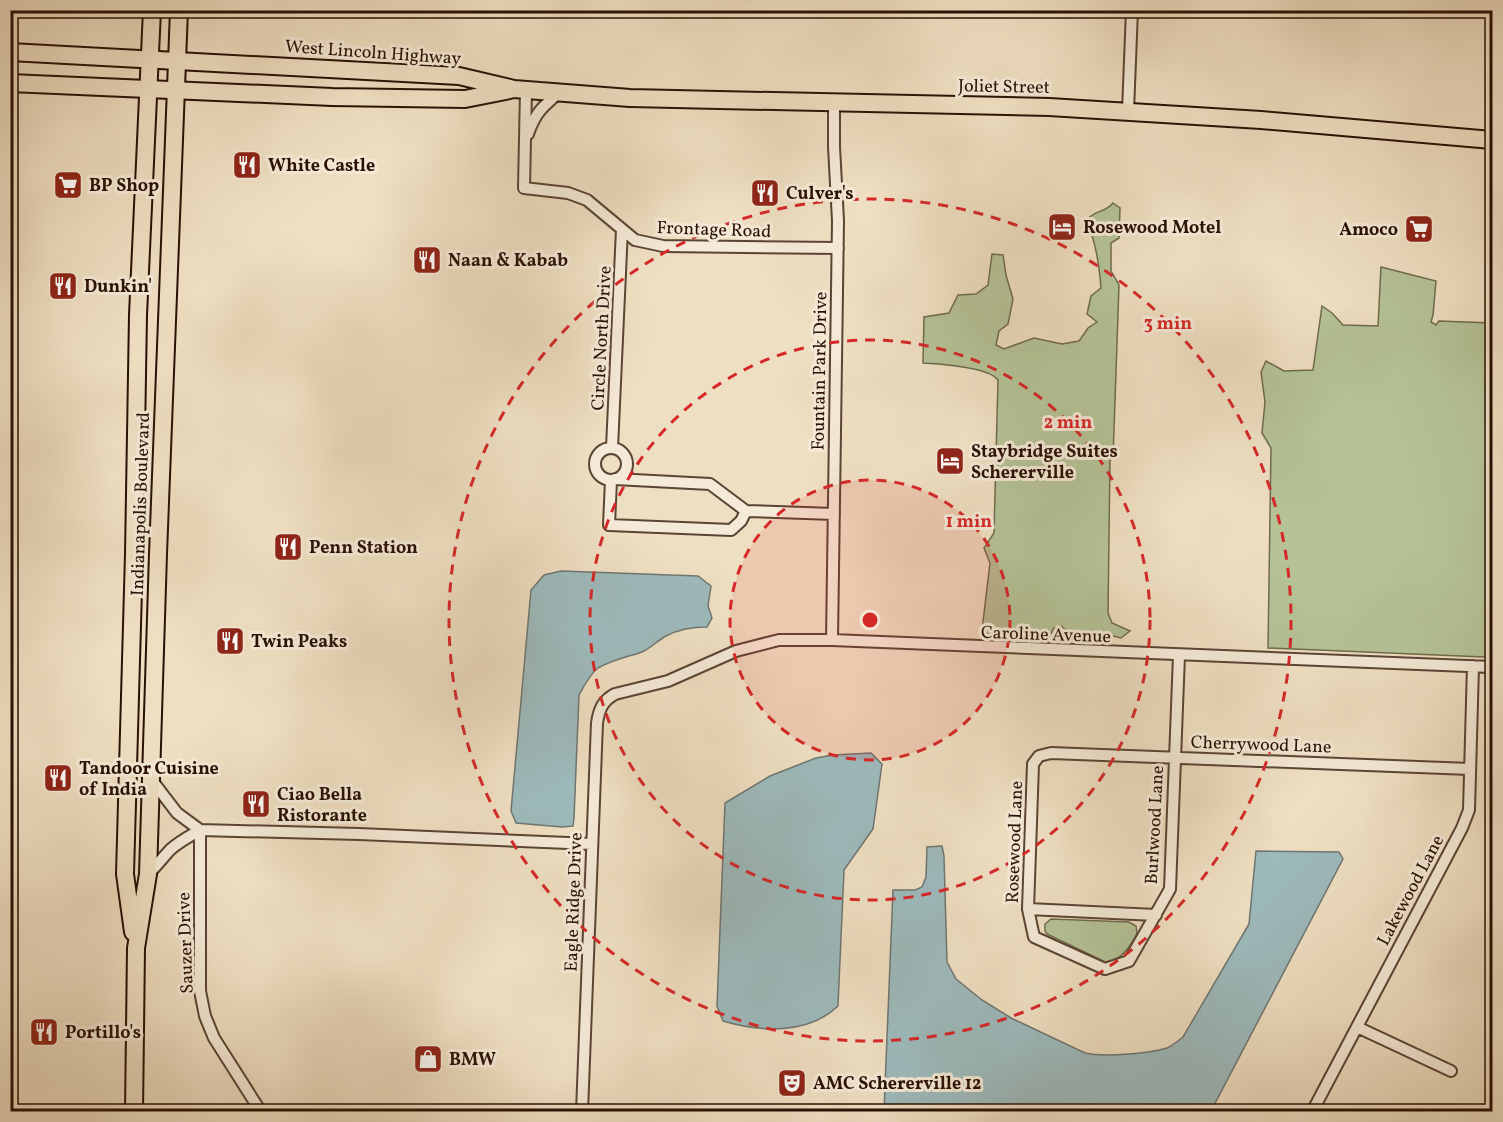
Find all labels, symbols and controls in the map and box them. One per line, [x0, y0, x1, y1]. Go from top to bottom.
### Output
street label: West Lincoln Highway [284, 35, 462, 72]
street label: Joliet Street [958, 74, 1050, 101]
restaurant icon: White Castle [231, 149, 263, 181]
place label: White Castle [268, 154, 375, 179]
supermarket icon: BP Shop [52, 169, 84, 201]
place label: BP Shop [89, 174, 159, 199]
restaurant icon: Culver's [749, 177, 781, 209]
place label: Culver's [786, 182, 854, 207]
hotel icon: Rosewood Motel [1046, 211, 1078, 243]
supermarket icon: Amoco [1403, 213, 1435, 245]
street label: Frontage Road [656, 216, 772, 245]
place label: Rosewood Motel [1083, 216, 1221, 241]
place label: Amoco [1339, 218, 1398, 243]
restaurant icon: Naan & Kabab [411, 244, 443, 276]
place label: Naan & Kabab [448, 249, 568, 274]
street label: Circle North Drive [586, 265, 619, 411]
restaurant icon: Dunkin' [47, 270, 79, 302]
place label: Dunkin' [84, 275, 152, 300]
street label: Fountain Park Drive [807, 291, 834, 451]
text: 3 min [1144, 312, 1192, 337]
text: 2 min [1044, 411, 1092, 436]
street label: Indianapolis Boulevard [126, 412, 157, 596]
place label: Staybridge Suites Schererville [971, 440, 1118, 486]
hotel icon: Staybridge Suites Schererville [934, 445, 966, 477]
text: 1 min [946, 510, 992, 535]
restaurant icon: Penn Station [272, 531, 304, 563]
place label: Penn Station [309, 536, 418, 561]
centre of rings [860, 610, 880, 630]
street label: Caroline Avenue [980, 621, 1111, 650]
restaurant icon: Twin Peaks [214, 625, 246, 657]
place label: Twin Peaks [251, 630, 347, 655]
street label: Cherrywood Lane [1190, 731, 1332, 760]
place label: Tandoor Cuisine of India [79, 757, 219, 803]
restaurant icon: Tandoor Cuisine of India [42, 762, 74, 794]
street label: Burlwood Lane [1140, 765, 1171, 885]
street label: Rosewood Lane [1001, 780, 1030, 904]
place label: Ciao Bella Ristorante [277, 783, 367, 829]
restaurant icon: Ciao Bella Ristorante [240, 788, 272, 820]
street label: Lakewood Lane [1372, 831, 1451, 950]
street label: Eagle Ridge Drive [560, 832, 589, 972]
street label: Sauzer Drive [172, 892, 201, 994]
restaurant icon: Portillo's [28, 1016, 60, 1048]
place label: Portillo's [65, 1021, 141, 1046]
shop icon: BMW [412, 1043, 444, 1075]
place label: BMW [449, 1048, 496, 1073]
theatre icon: AMC Schererville 12 [776, 1067, 808, 1099]
place label: AMC Schererville 12 [813, 1072, 981, 1097]

